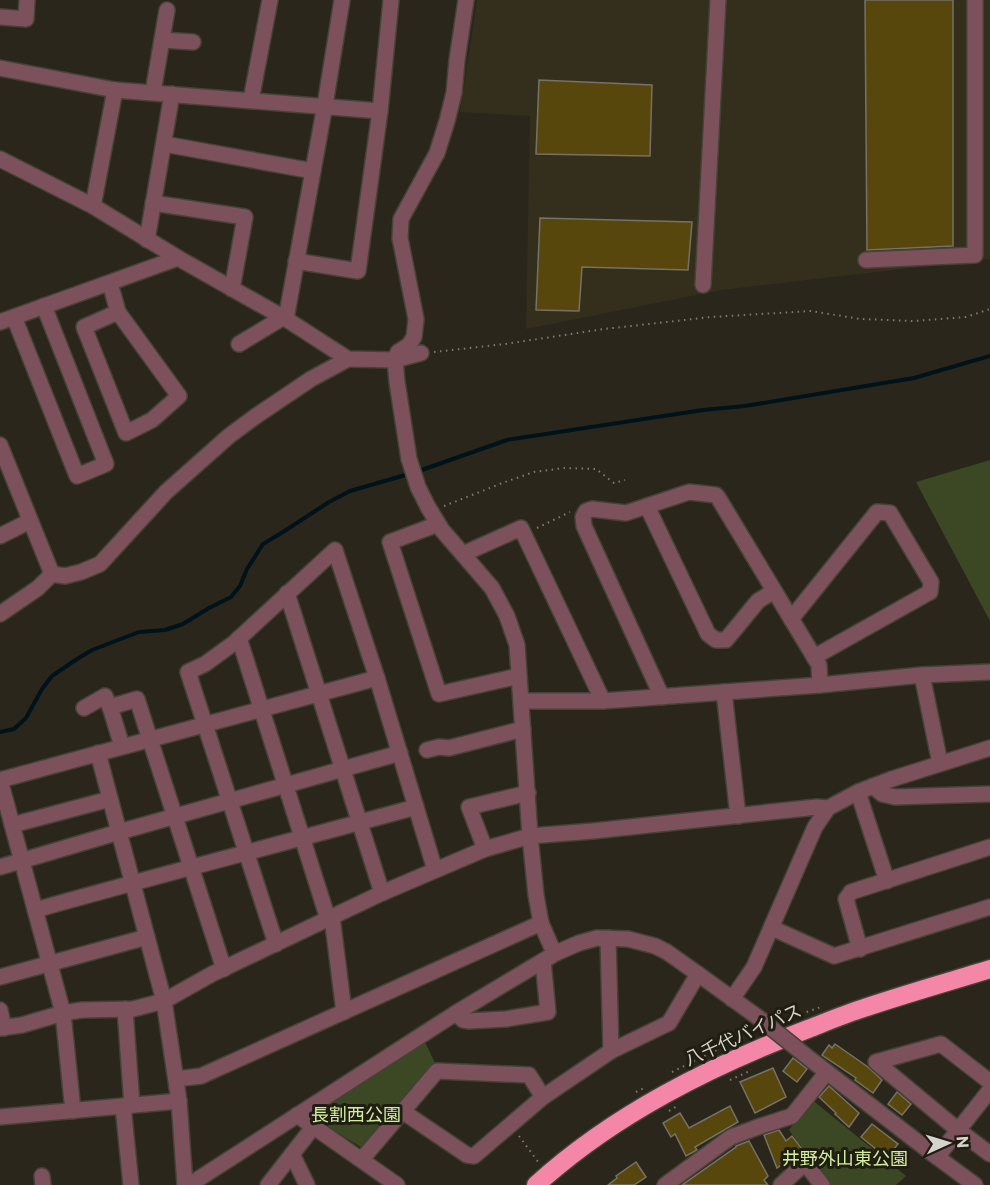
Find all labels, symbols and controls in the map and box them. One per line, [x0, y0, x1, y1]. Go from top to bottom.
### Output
street label: 八千代バイパス [681, 998, 804, 1070]
park label: 長割西公園 [311, 1103, 401, 1125]
north arrow [918, 1113, 978, 1173]
text: N [954, 1135, 973, 1149]
park label: 井野外山東公園 [782, 1147, 908, 1169]

